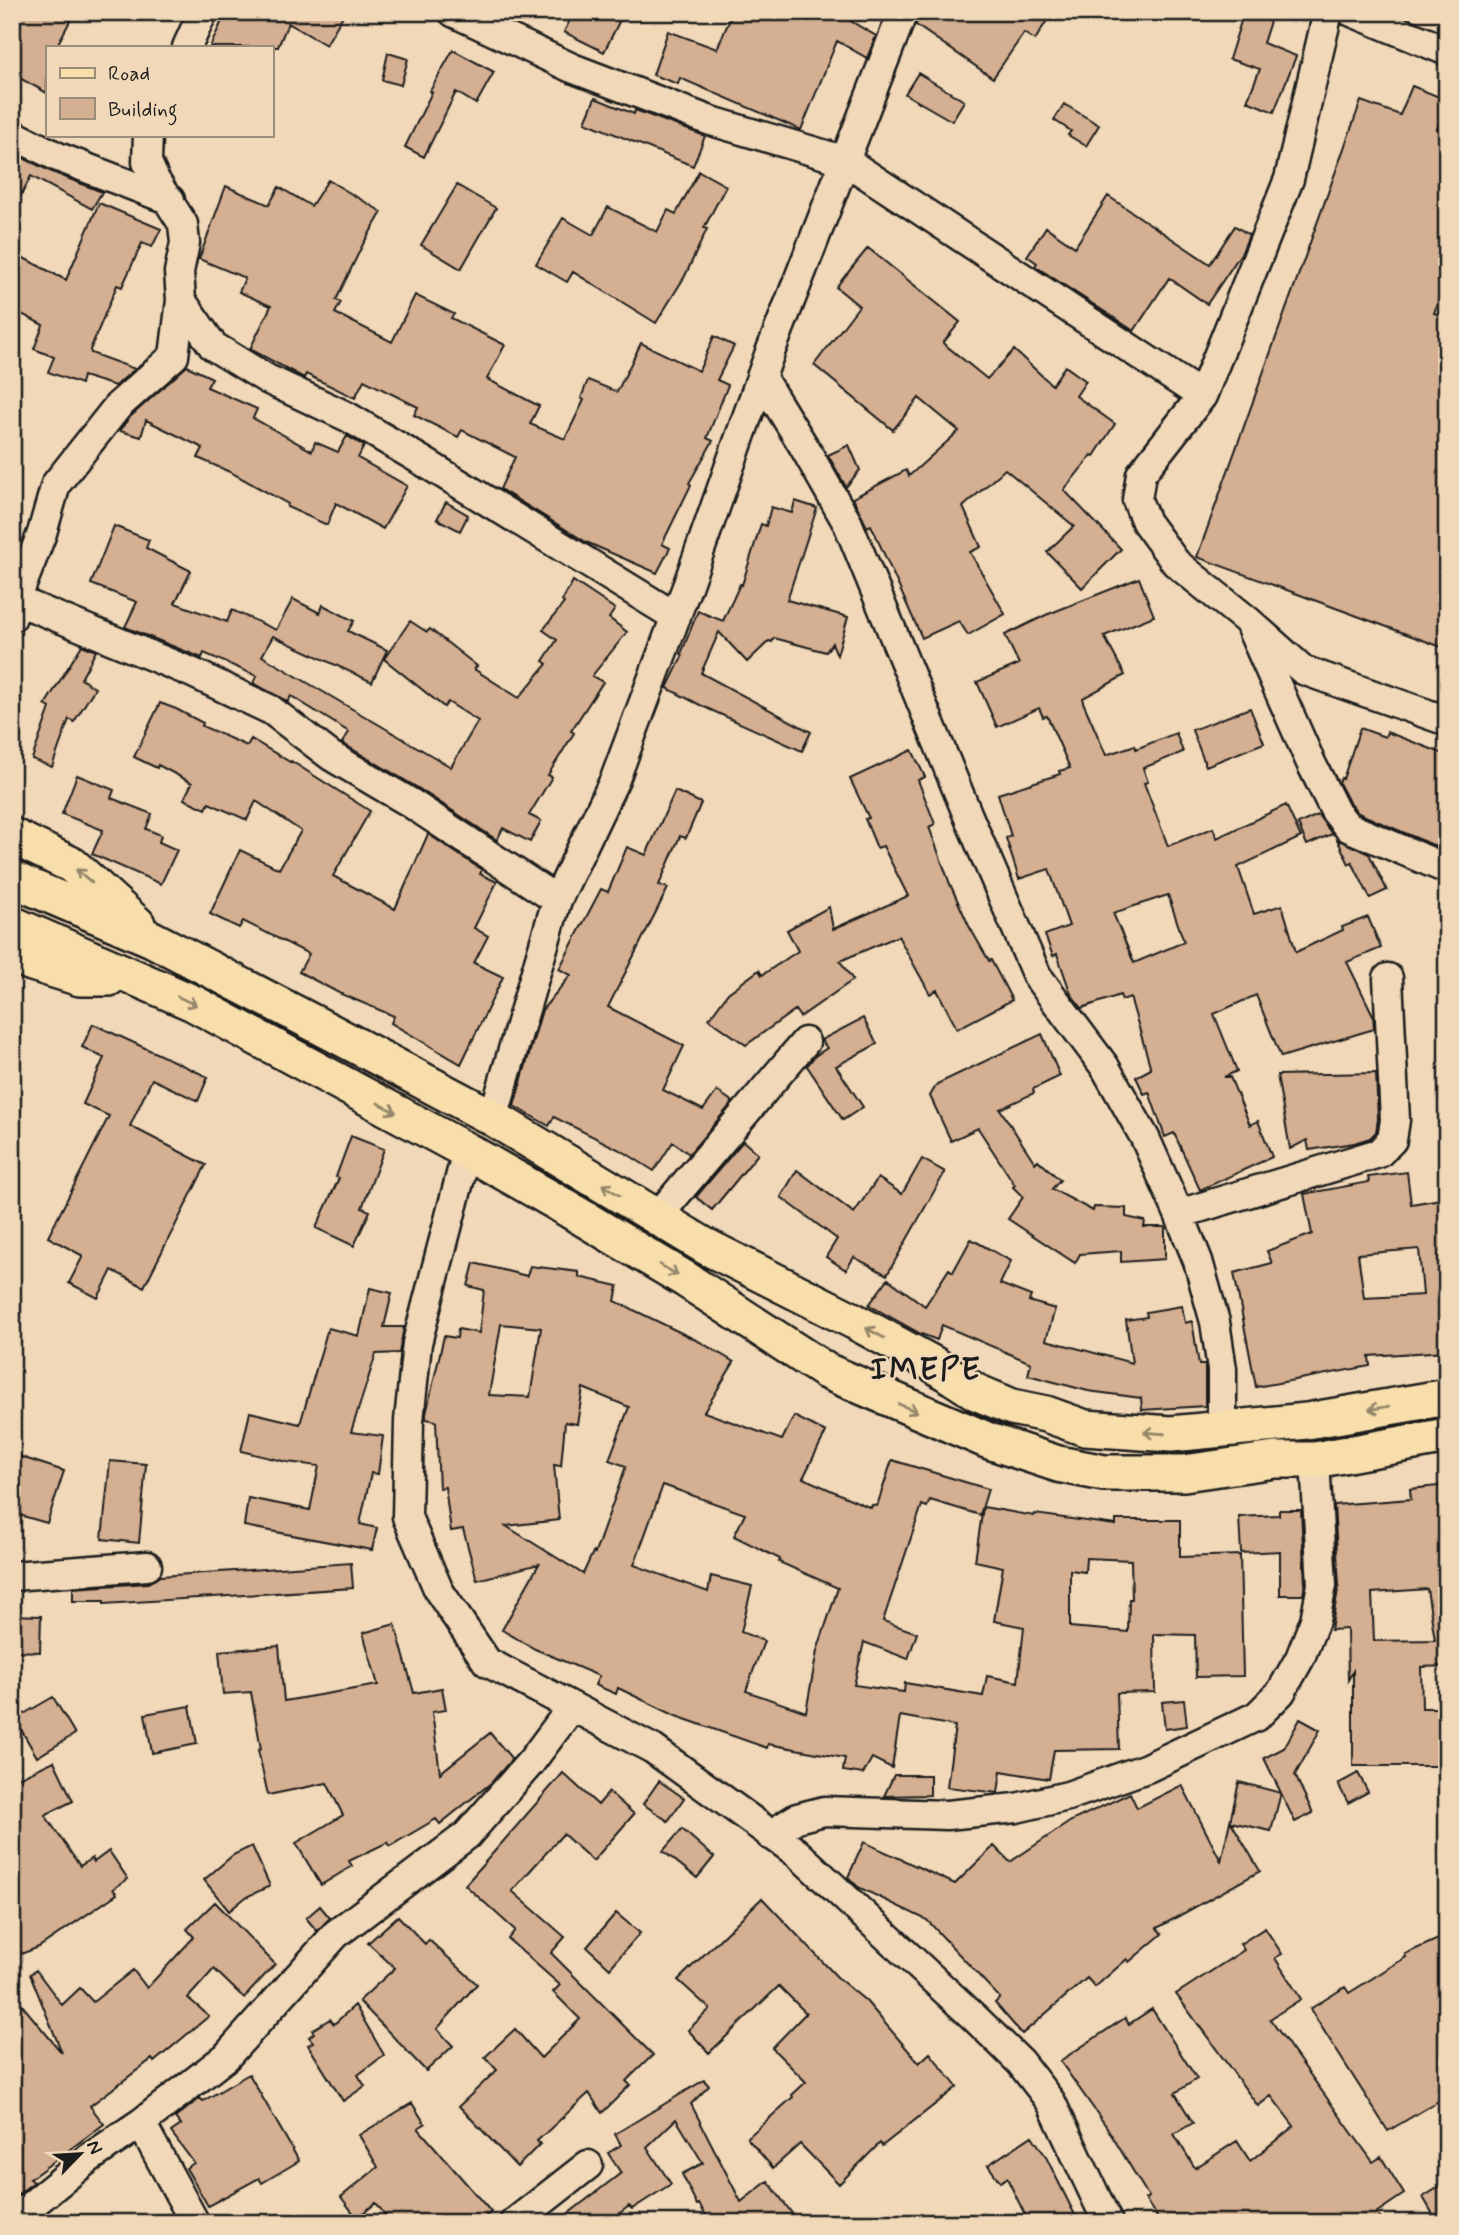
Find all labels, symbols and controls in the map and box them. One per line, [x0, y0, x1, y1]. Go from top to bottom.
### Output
legend [46, 46, 273, 136]
text: Road [108, 60, 150, 88]
text: Building [108, 96, 178, 126]
one-way arrow [76, 868, 94, 884]
one-way arrow [176, 995, 197, 1008]
one-way arrow [377, 1101, 397, 1115]
one-way arrow [601, 1182, 621, 1196]
one-way arrow [659, 1264, 679, 1278]
one-way arrow [865, 1326, 886, 1339]
district label: IMEPE [870, 1349, 982, 1391]
one-way arrow [1368, 1402, 1391, 1415]
one-way arrow [897, 1403, 919, 1416]
one-way arrow [1143, 1427, 1166, 1440]
north arrow [46, 2120, 116, 2190]
text: N [80, 2136, 108, 2158]

